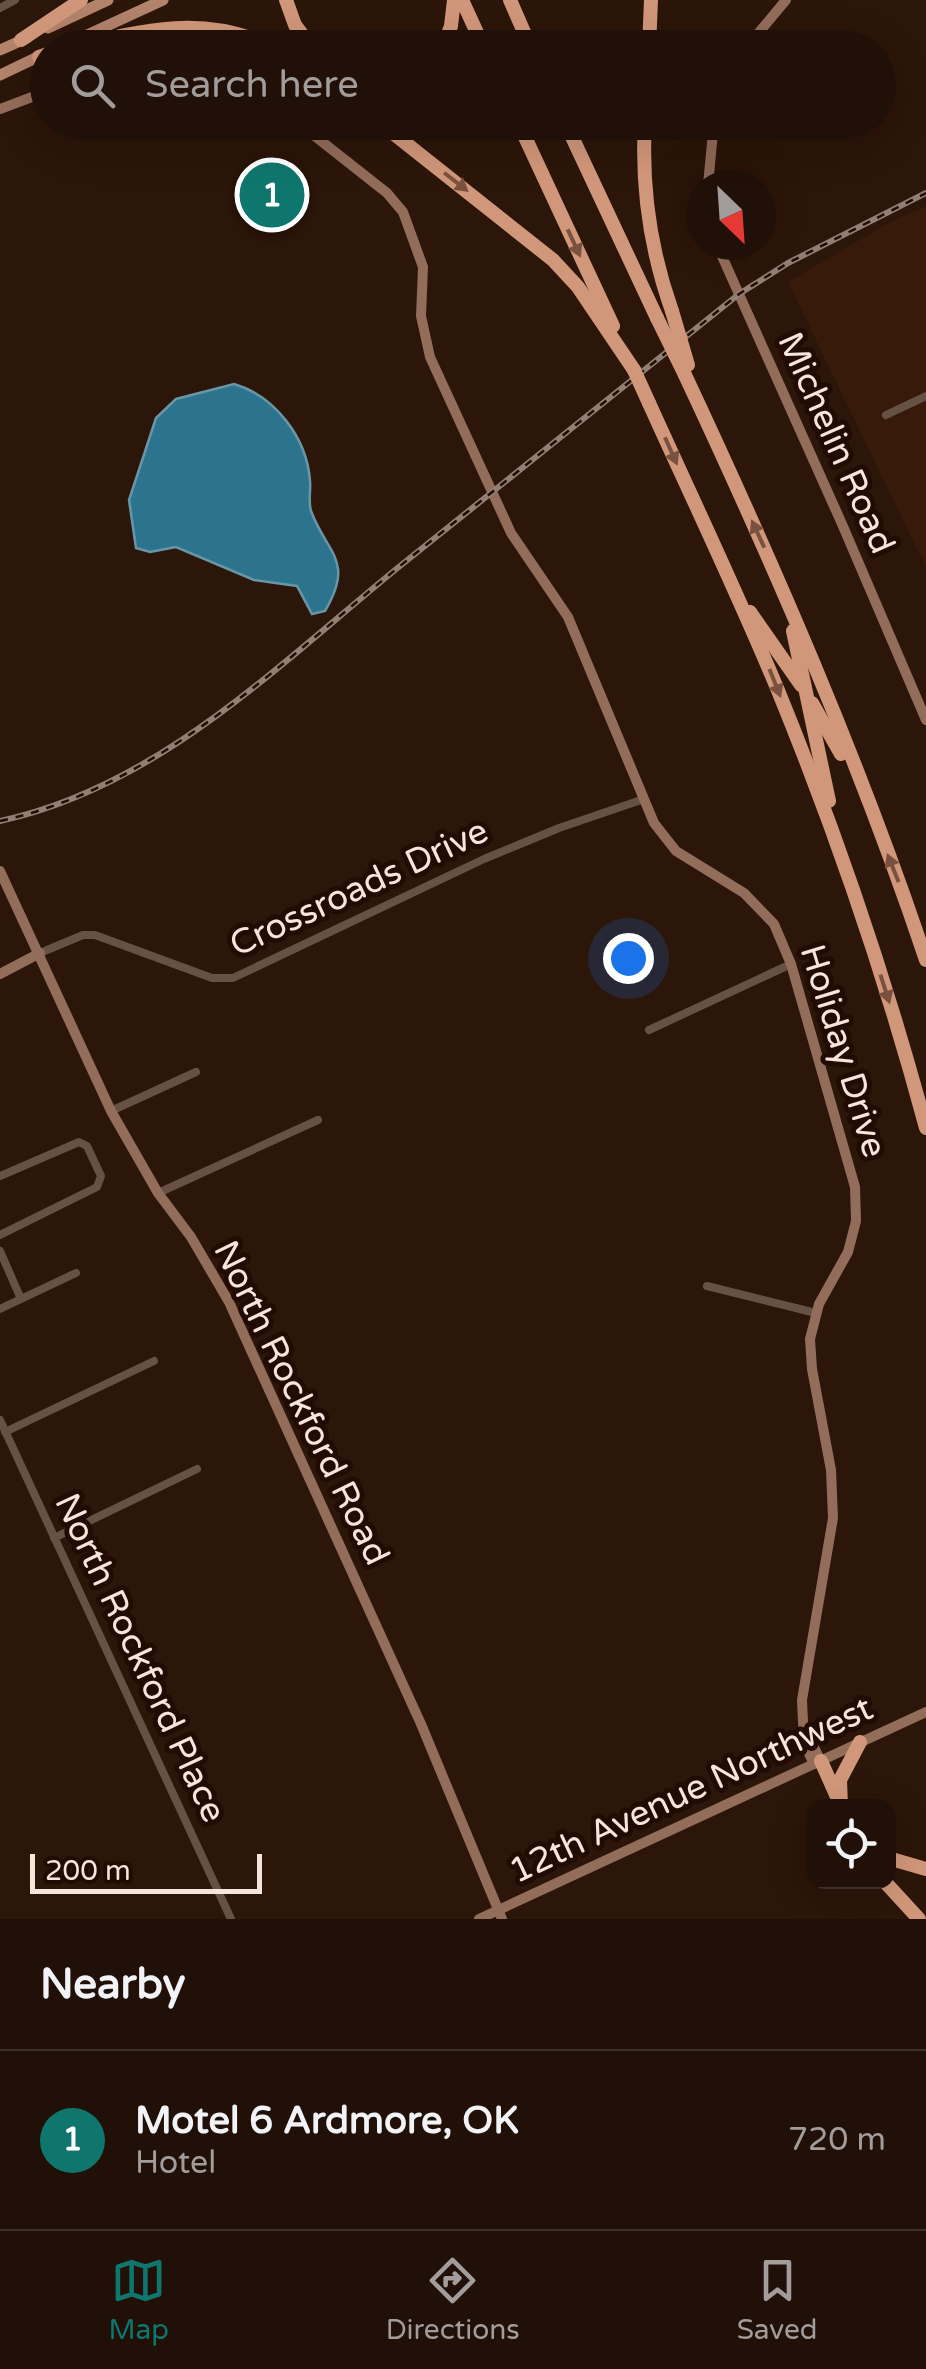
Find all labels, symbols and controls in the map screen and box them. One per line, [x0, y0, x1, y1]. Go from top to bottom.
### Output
search box [30, 30, 896, 140]
icon: search [65, 58, 120, 113]
text: Search here [145, 62, 359, 108]
pin: 1 [240, 158, 304, 232]
north arrow [686, 170, 776, 260]
one-way arrow [443, 171, 469, 192]
one-way arrow [566, 229, 583, 258]
street label: Michelin Road [768, 326, 904, 560]
one-way arrow [662, 437, 679, 466]
one-way arrow [750, 519, 766, 549]
one-way arrow [767, 668, 783, 698]
street label: Crossroads Drive [223, 810, 495, 966]
one-way arrow [885, 852, 901, 882]
your location [603, 933, 654, 984]
street label: Holiday Drive [791, 940, 895, 1162]
one-way arrow [879, 974, 894, 1004]
street label: North Rockford Road [204, 1234, 398, 1572]
street label: North Rockford Place [45, 1487, 235, 1829]
street label: 12th Avenue Northwest [503, 1687, 879, 1893]
map controls [806, 1799, 896, 1889]
button: locate [806, 1799, 896, 1889]
scale bar [30, 1849, 262, 1894]
text: 200 m [45, 1854, 131, 1888]
text: Nearby [40, 1959, 185, 2010]
text: Motel 6 Ardmore, OK [135, 2098, 519, 2144]
text: 1 [62, 2121, 83, 2159]
text: 720 m [788, 2121, 886, 2159]
text: Hotel [135, 2144, 216, 2182]
tab: Map [108, 2253, 169, 2347]
tab: Directions [386, 2253, 520, 2347]
tab: Saved [737, 2253, 818, 2347]

